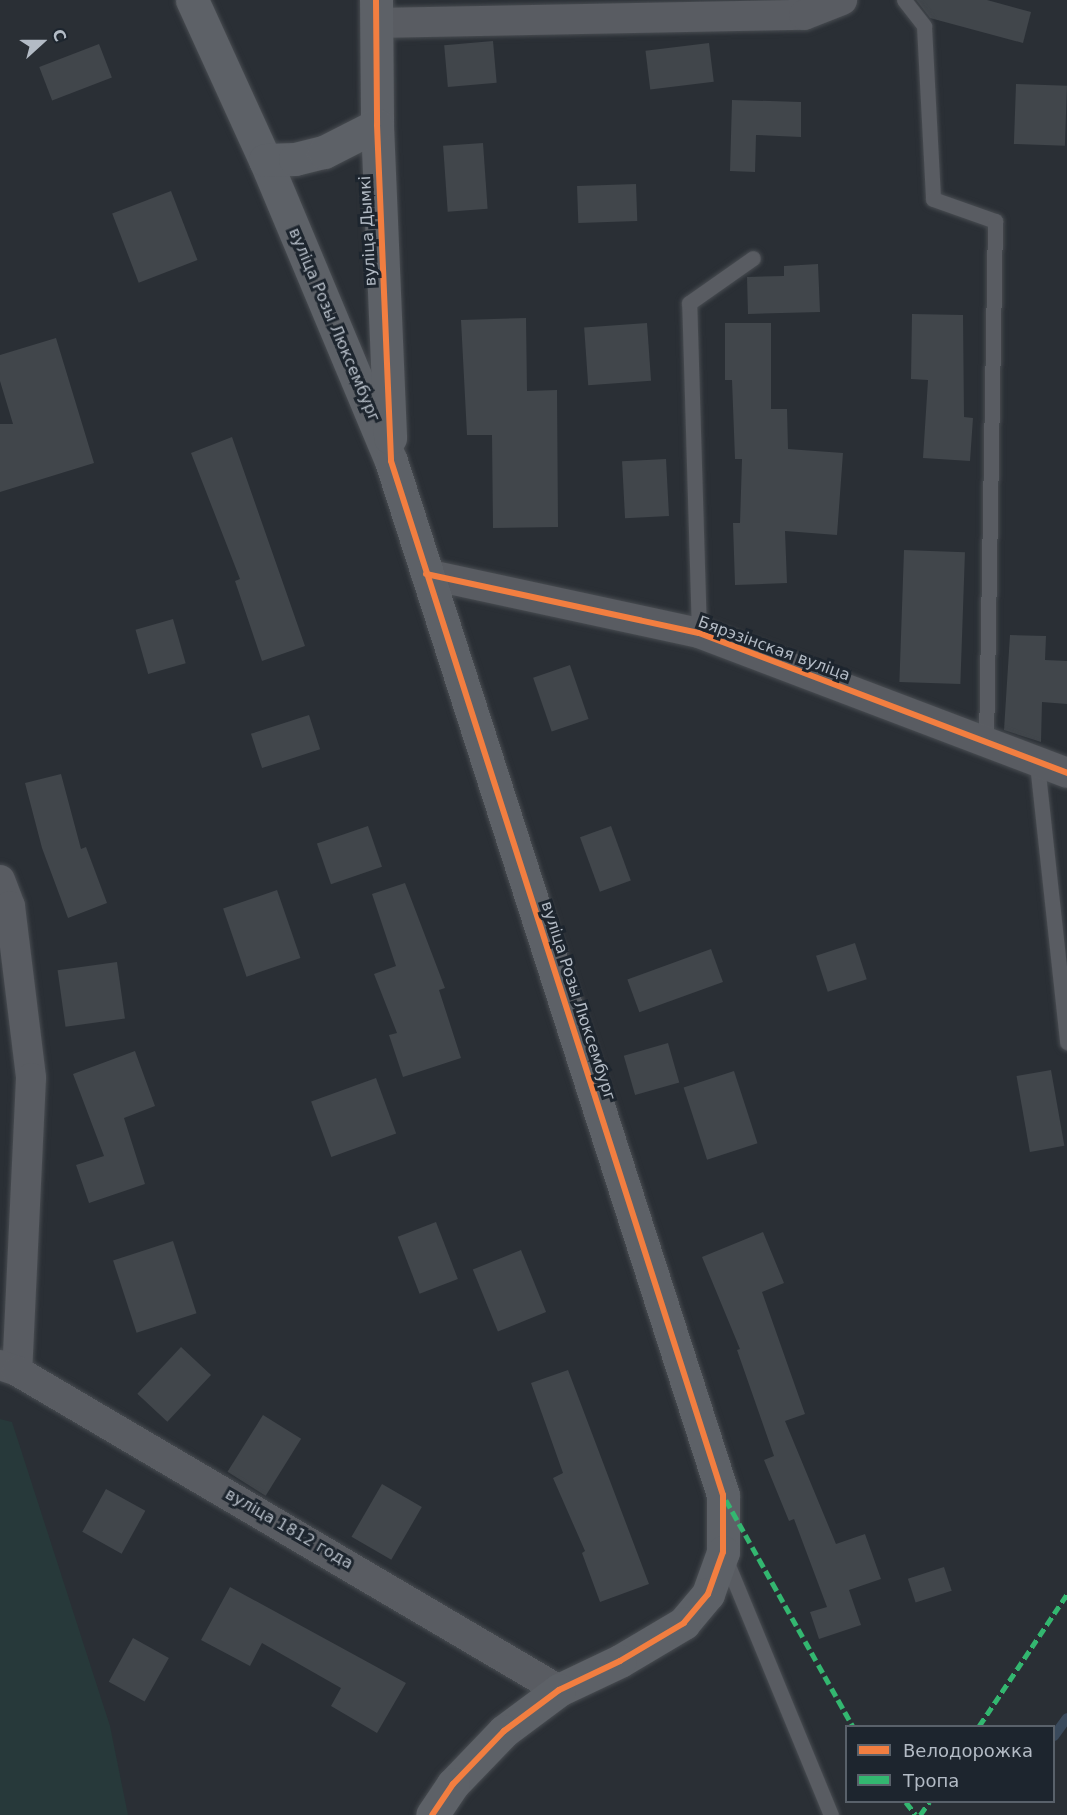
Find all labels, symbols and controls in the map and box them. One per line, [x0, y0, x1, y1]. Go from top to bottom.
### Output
north arrow [12, 12, 72, 72]
text: С [48, 26, 70, 44]
street label: вуліца Дымкі [356, 175, 380, 287]
street label: вуліца Розы Люксембург [284, 225, 384, 425]
street label: Бярэзінская вуліца [695, 613, 853, 685]
street label: вуліца Розы Люксембург [537, 899, 619, 1103]
street label: вуліца 1812 года [222, 1485, 356, 1573]
legend [845, 1725, 1055, 1803]
text: Велодорожка [903, 1740, 1033, 1761]
text: Тропа [903, 1770, 959, 1791]

